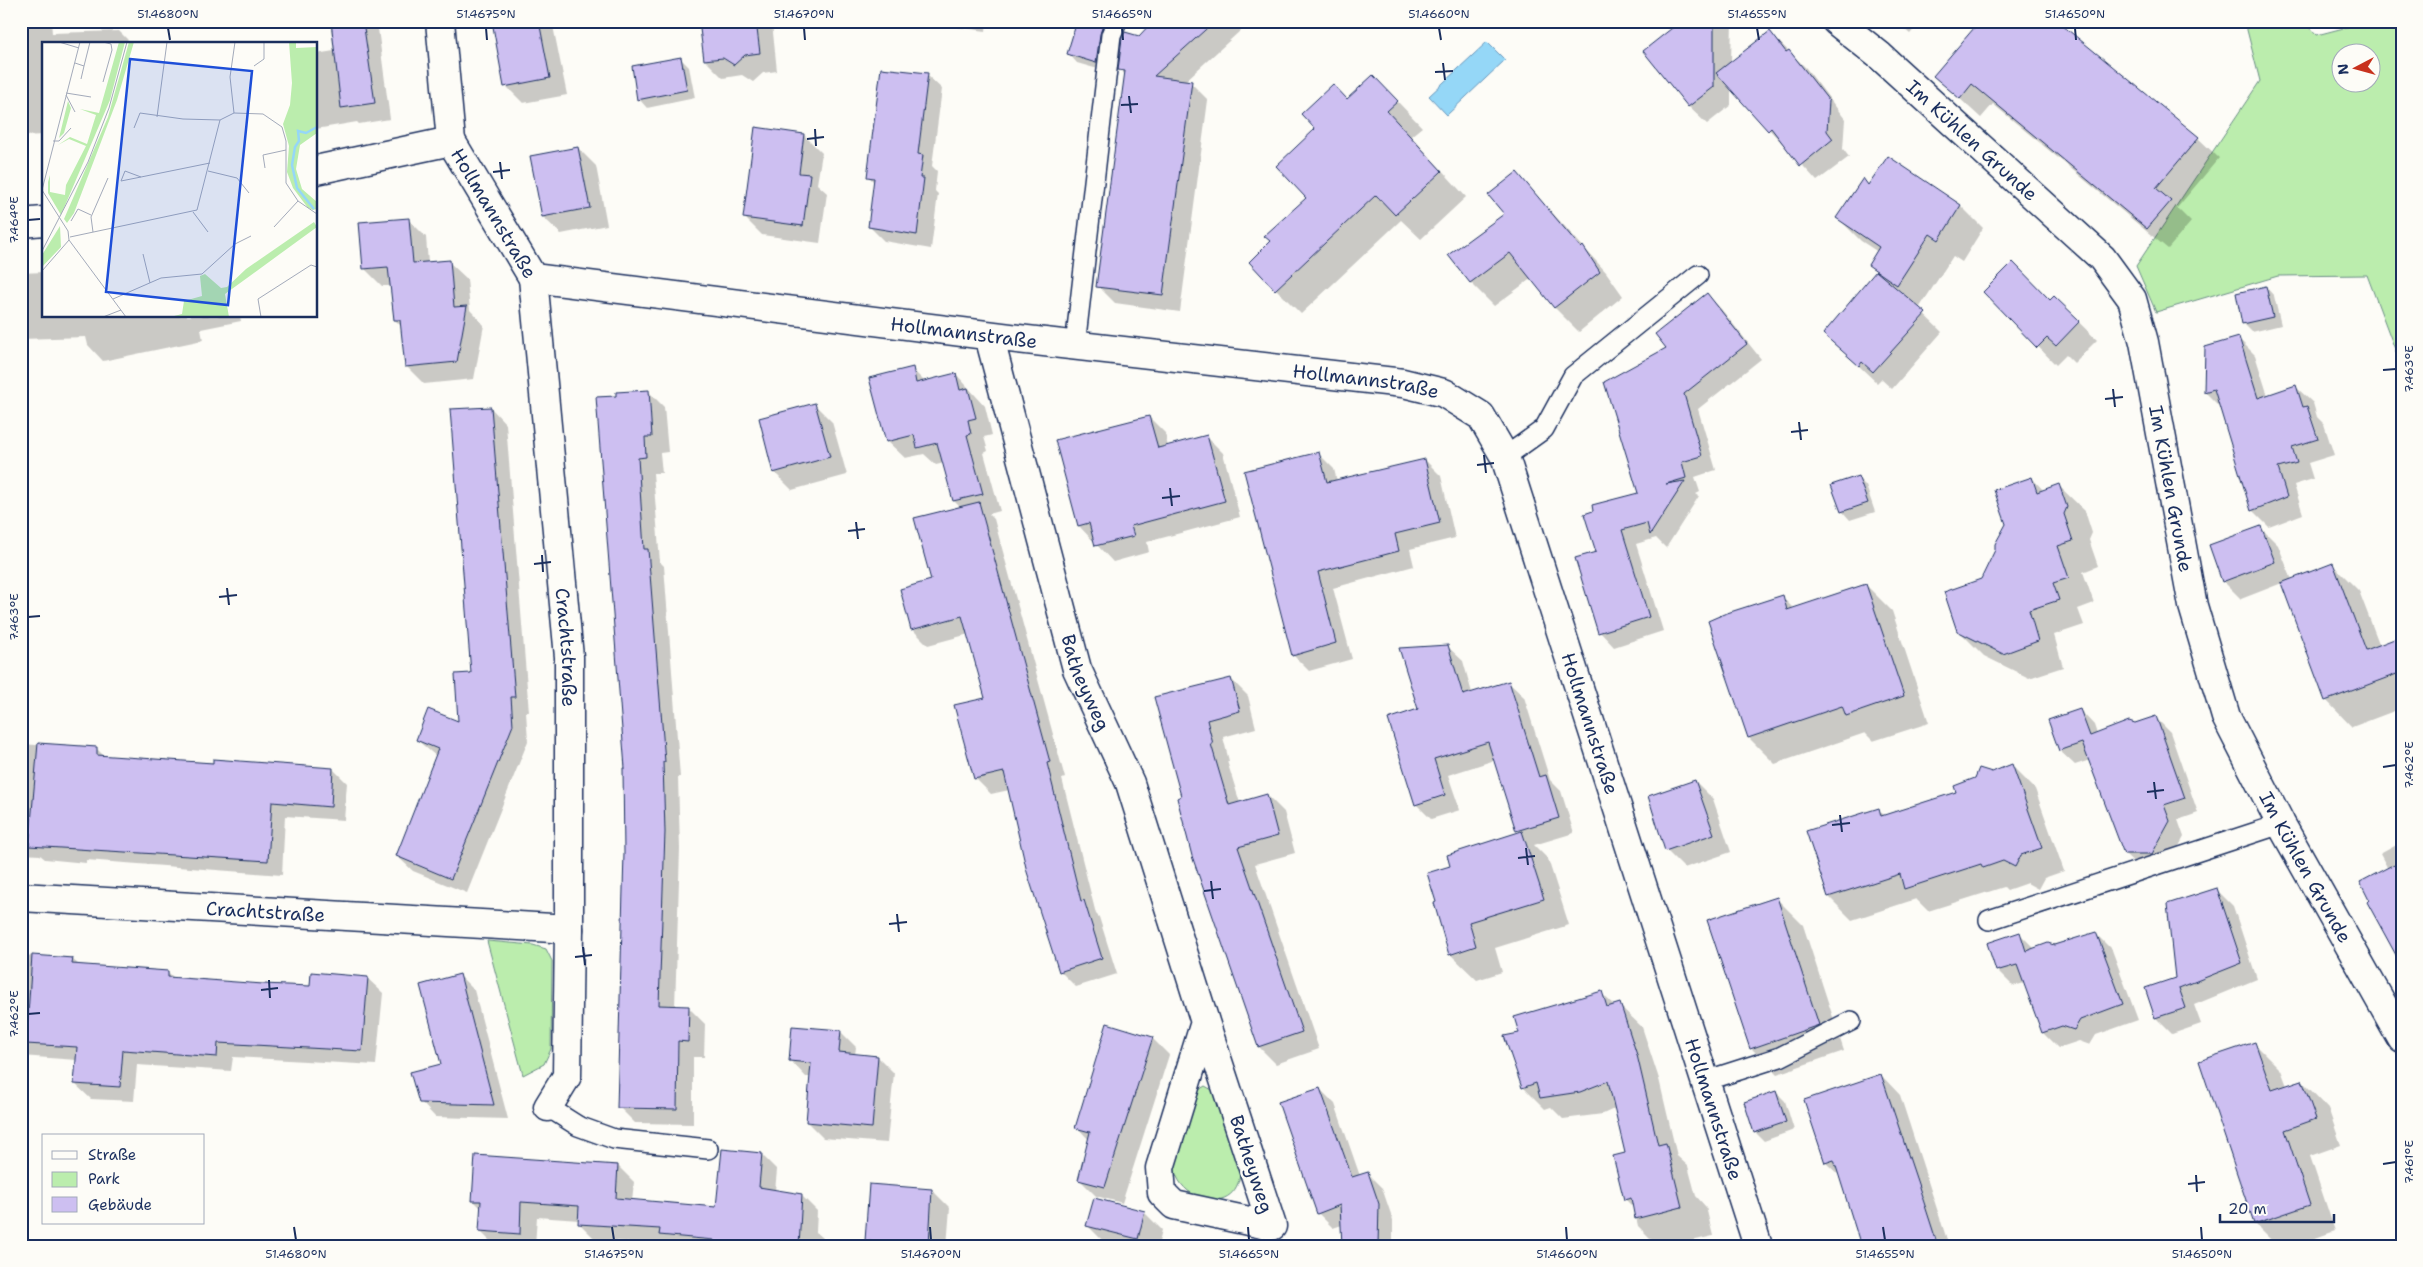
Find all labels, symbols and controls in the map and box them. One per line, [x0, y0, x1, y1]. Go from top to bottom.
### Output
text: 51.4680°N [137, 6, 199, 22]
text: 51.4675°N [456, 6, 516, 22]
text: 51.4670°N [774, 6, 834, 22]
text: 51.4665°N [1092, 6, 1152, 22]
text: 51.4660°N [1408, 6, 1470, 22]
text: 51.4655°N [1727, 6, 1787, 22]
text: 51.4650°N [2045, 6, 2105, 22]
inset map [42, 42, 318, 318]
north arrow [2330, 42, 2380, 92]
text: N [2334, 63, 2353, 76]
street label: Im Kühlen Grunde [1901, 74, 2043, 207]
street label: Hollmannstraße [445, 144, 542, 283]
text: 7.464°E [6, 196, 22, 244]
street label: Hollmannstraße [889, 311, 1039, 354]
text: 7.463°E [2401, 345, 2417, 393]
street label: Hollmannstraße [1291, 358, 1442, 404]
street label: Im Kühlen Grunde [2143, 403, 2198, 574]
street label: Crachtstraße [549, 587, 581, 707]
text: 7.463°E [6, 593, 22, 641]
street label: Batheyweg [1055, 632, 1116, 735]
street label: Hollmannstraße [1555, 649, 1624, 798]
text: 7.462°E [2401, 741, 2417, 789]
street label: Im Kühlen Grunde [2253, 787, 2357, 947]
street label: Crachtstraße [205, 896, 326, 928]
text: 7.462°E [6, 990, 22, 1038]
street label: Hollmannstraße [1679, 1035, 1748, 1183]
street label: Batheyweg [1224, 1112, 1279, 1217]
legend [42, 1134, 205, 1224]
text: 7.461°E [2401, 1140, 2417, 1184]
text: Straße [88, 1145, 136, 1165]
text: Park [88, 1169, 120, 1189]
scale bar [2220, 1192, 2334, 1224]
text: Gebäude [88, 1195, 152, 1215]
text: 20 m [2228, 1199, 2267, 1219]
text: 51.4680°N [265, 1246, 327, 1262]
text: 51.4675°N [584, 1246, 644, 1262]
text: 51.4670°N [901, 1246, 961, 1262]
text: 51.4665°N [1219, 1246, 1279, 1262]
text: 51.4660°N [1536, 1246, 1598, 1262]
text: 51.4655°N [1855, 1246, 1915, 1262]
text: 51.4650°N [2172, 1246, 2232, 1262]

